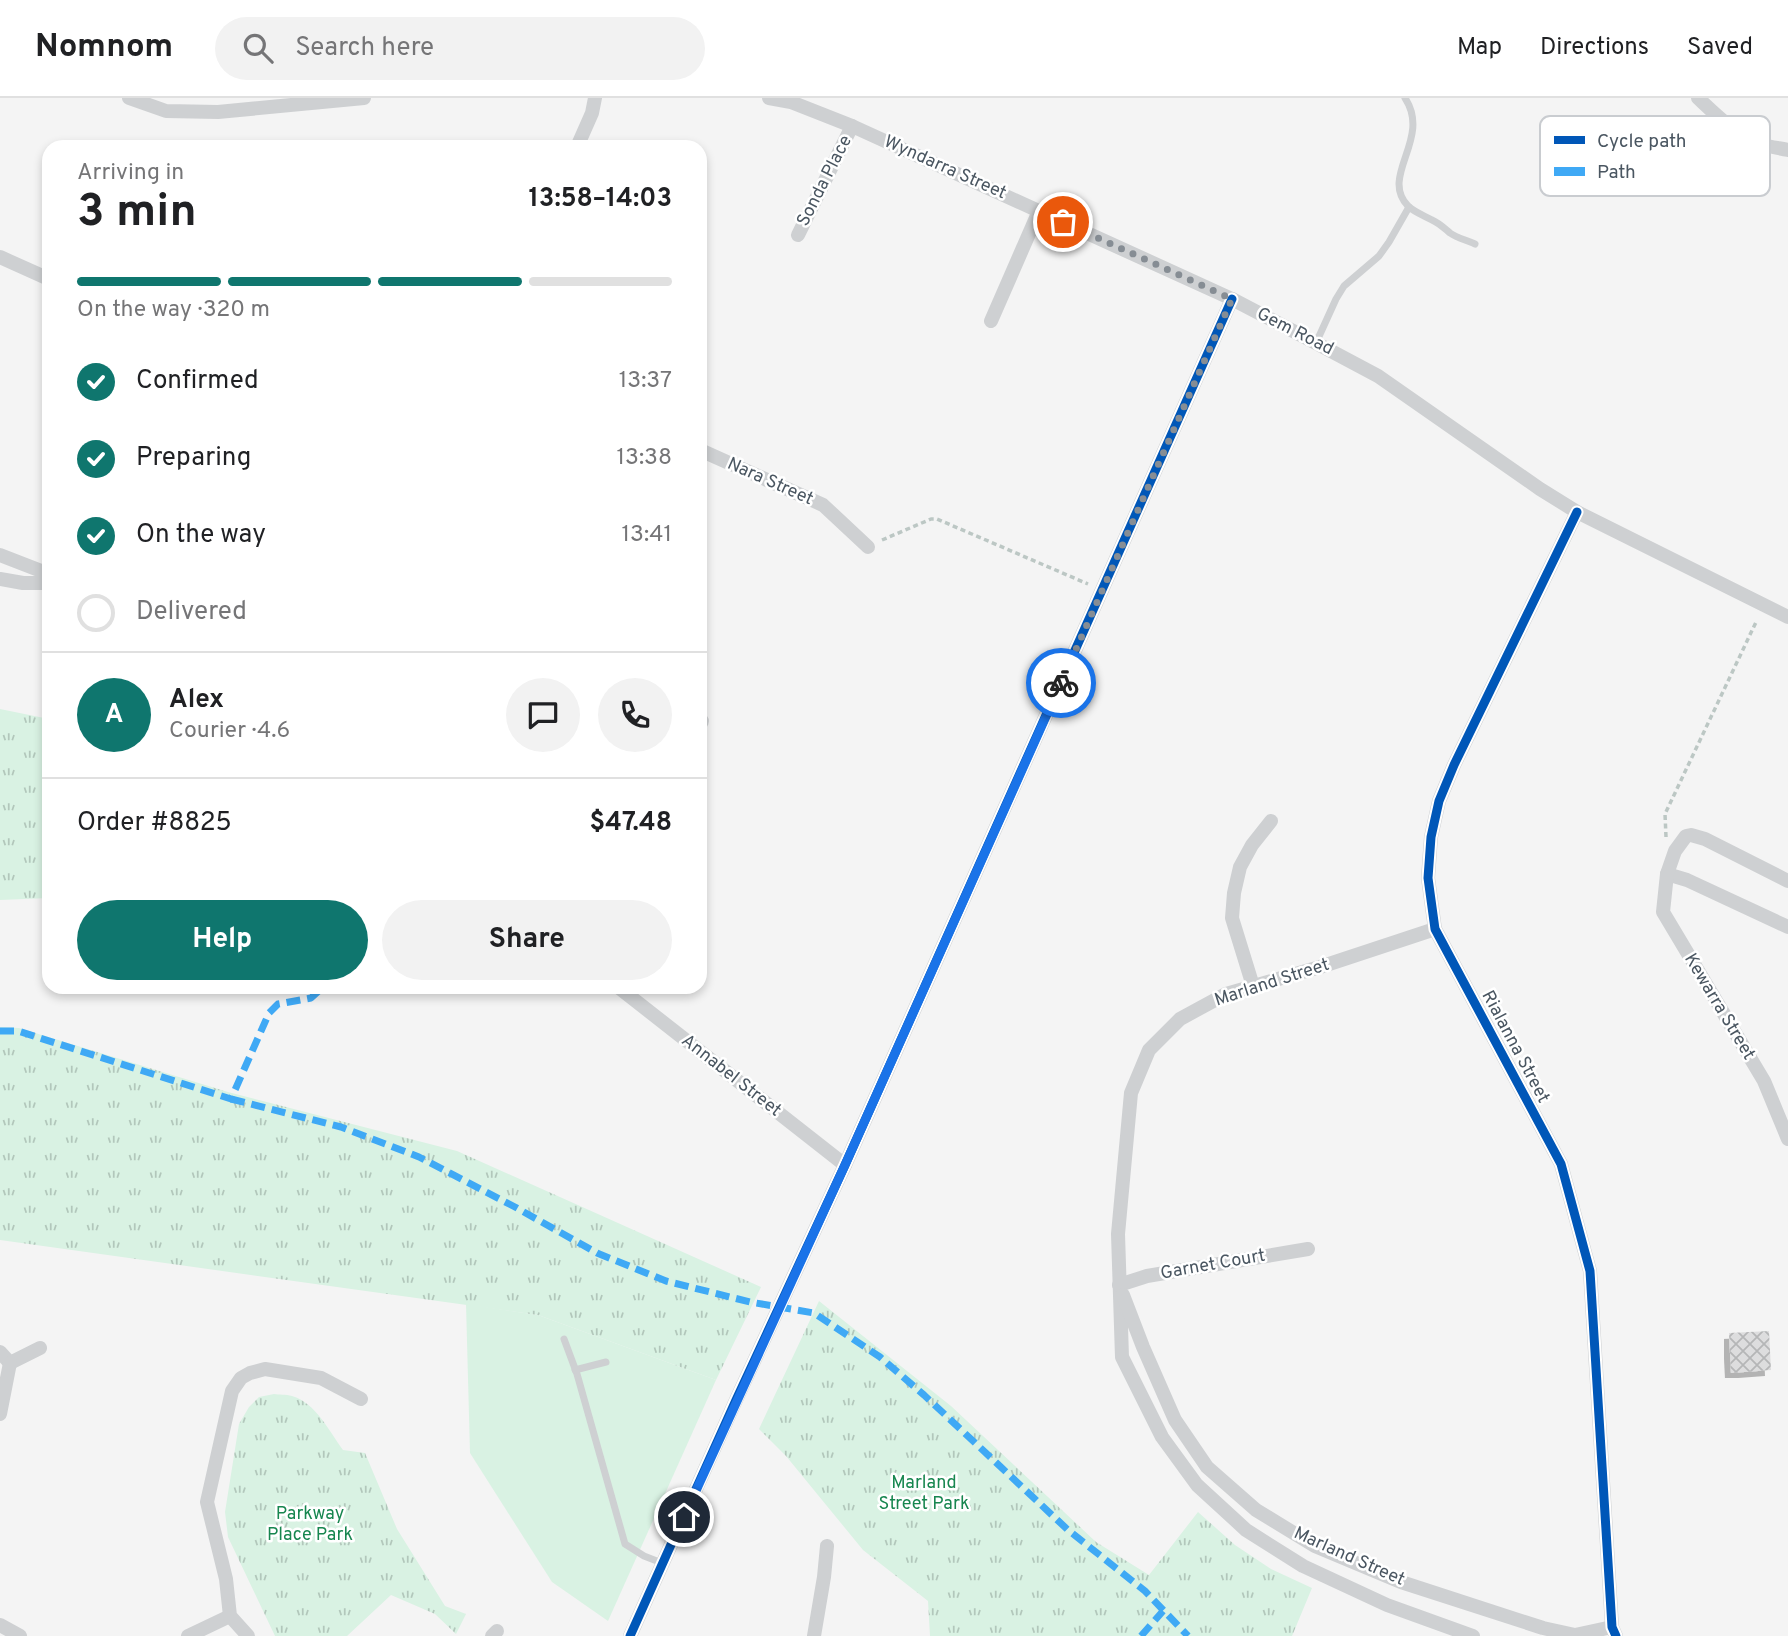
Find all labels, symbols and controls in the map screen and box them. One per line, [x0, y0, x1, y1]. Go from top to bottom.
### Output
search box [215, 17, 705, 80]
text: Nomnom [35, 27, 173, 69]
icon: search [239, 29, 277, 67]
text: Search here [295, 32, 434, 65]
text: Map [1457, 33, 1502, 63]
text: Directions [1540, 33, 1649, 63]
text: Saved [1687, 33, 1753, 63]
legend [1540, 116, 1770, 196]
text: Cycle path [1597, 130, 1686, 154]
street label: Wyndarra Street [880, 131, 1010, 205]
street label: Sonda Place [792, 132, 858, 230]
text: Arriving in [77, 159, 184, 188]
text: Path [1597, 161, 1636, 185]
text: 13:58–14:03 [528, 183, 672, 216]
text: 3 min [77, 184, 197, 243]
pin [1033, 192, 1093, 252]
icon: bag [1044, 203, 1082, 241]
text: On the way · 320 m [77, 296, 270, 325]
street label: Gem Road [1253, 303, 1337, 361]
icon: check [77, 363, 115, 401]
text: Confirmed [136, 365, 259, 398]
text: 13:37 [619, 367, 672, 396]
icon: check [77, 440, 115, 478]
text: Preparing [136, 442, 251, 475]
text: 13:38 [617, 444, 672, 473]
street label: Nara Street [723, 453, 817, 511]
icon: check [77, 517, 115, 555]
text: On the way [136, 519, 266, 552]
text: 13:41 [622, 521, 672, 550]
text: Delivered [136, 596, 247, 629]
courier [1026, 648, 1096, 718]
icon: bike [1042, 664, 1080, 702]
button: chat [506, 678, 580, 752]
button: phone [598, 678, 672, 752]
text: Alex [169, 684, 224, 717]
text: A [105, 699, 123, 732]
text: Courier · 4.6 [169, 717, 290, 746]
text: Order #8825 [77, 807, 232, 840]
text: $47.48 [590, 807, 672, 840]
button: Help [77, 900, 368, 980]
button: Share [382, 900, 672, 980]
street label: Kewarra Street [1678, 950, 1760, 1064]
street label: Marland Street [1212, 954, 1332, 1012]
street label: Rialanna Street [1476, 987, 1554, 1107]
street label: Annabel Street [676, 1030, 786, 1122]
street label: Garnet Court [1159, 1244, 1267, 1286]
park label: Marland Street Park [879, 1472, 969, 1516]
pin [654, 1487, 714, 1547]
icon: home [665, 1498, 703, 1536]
park label: Parkway Place Park [267, 1503, 353, 1547]
street label: Marland Street [1290, 1522, 1408, 1592]

